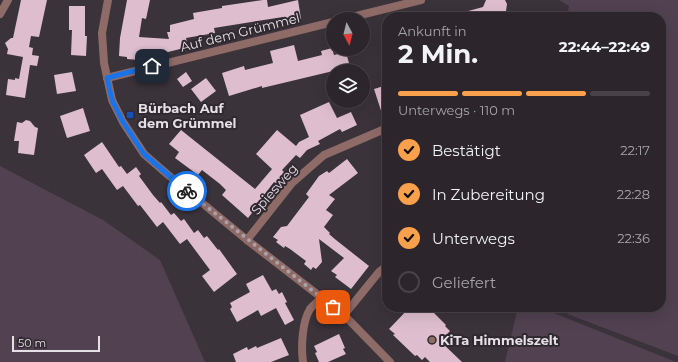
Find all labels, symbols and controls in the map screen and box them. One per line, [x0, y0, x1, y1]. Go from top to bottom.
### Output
street label: Auf dem Grümmel [179, 9, 301, 55]
north arrow [326, 12, 370, 56]
map controls [326, 12, 370, 108]
text: Ankunft in [398, 23, 467, 39]
text: 22:44–22:49 [559, 37, 650, 56]
text: 2 Min. [398, 38, 478, 70]
pin [135, 49, 169, 83]
icon: home [141, 55, 163, 77]
button: layers [326, 64, 370, 108]
place label: Bürbach Auf dem Grümmel [138, 100, 237, 131]
text: Unterwegs · 110 m [398, 102, 515, 118]
marker: Bürbach Auf dem Grümmel [125, 110, 135, 120]
icon: check [398, 139, 420, 161]
text: Bestätigt [432, 141, 501, 160]
text: 22:17 [620, 142, 650, 158]
street label: Spiesweg [248, 160, 300, 218]
courier [167, 171, 207, 211]
icon: bike [176, 180, 198, 202]
icon: check [398, 183, 420, 205]
text: In Zubereitung [432, 185, 545, 204]
text: 22:28 [617, 186, 650, 202]
icon: check [398, 227, 420, 249]
text: Unterwegs [432, 229, 515, 248]
text: 22:36 [617, 230, 650, 246]
text: Geliefert [432, 273, 496, 292]
pin [316, 290, 350, 324]
icon: bag [322, 296, 344, 318]
place label: KiTa Himmelszelt [440, 332, 559, 348]
scale bar [12, 334, 100, 353]
marker: KiTa Himmelszelt [427, 335, 437, 345]
text: 50 m [18, 336, 46, 350]

